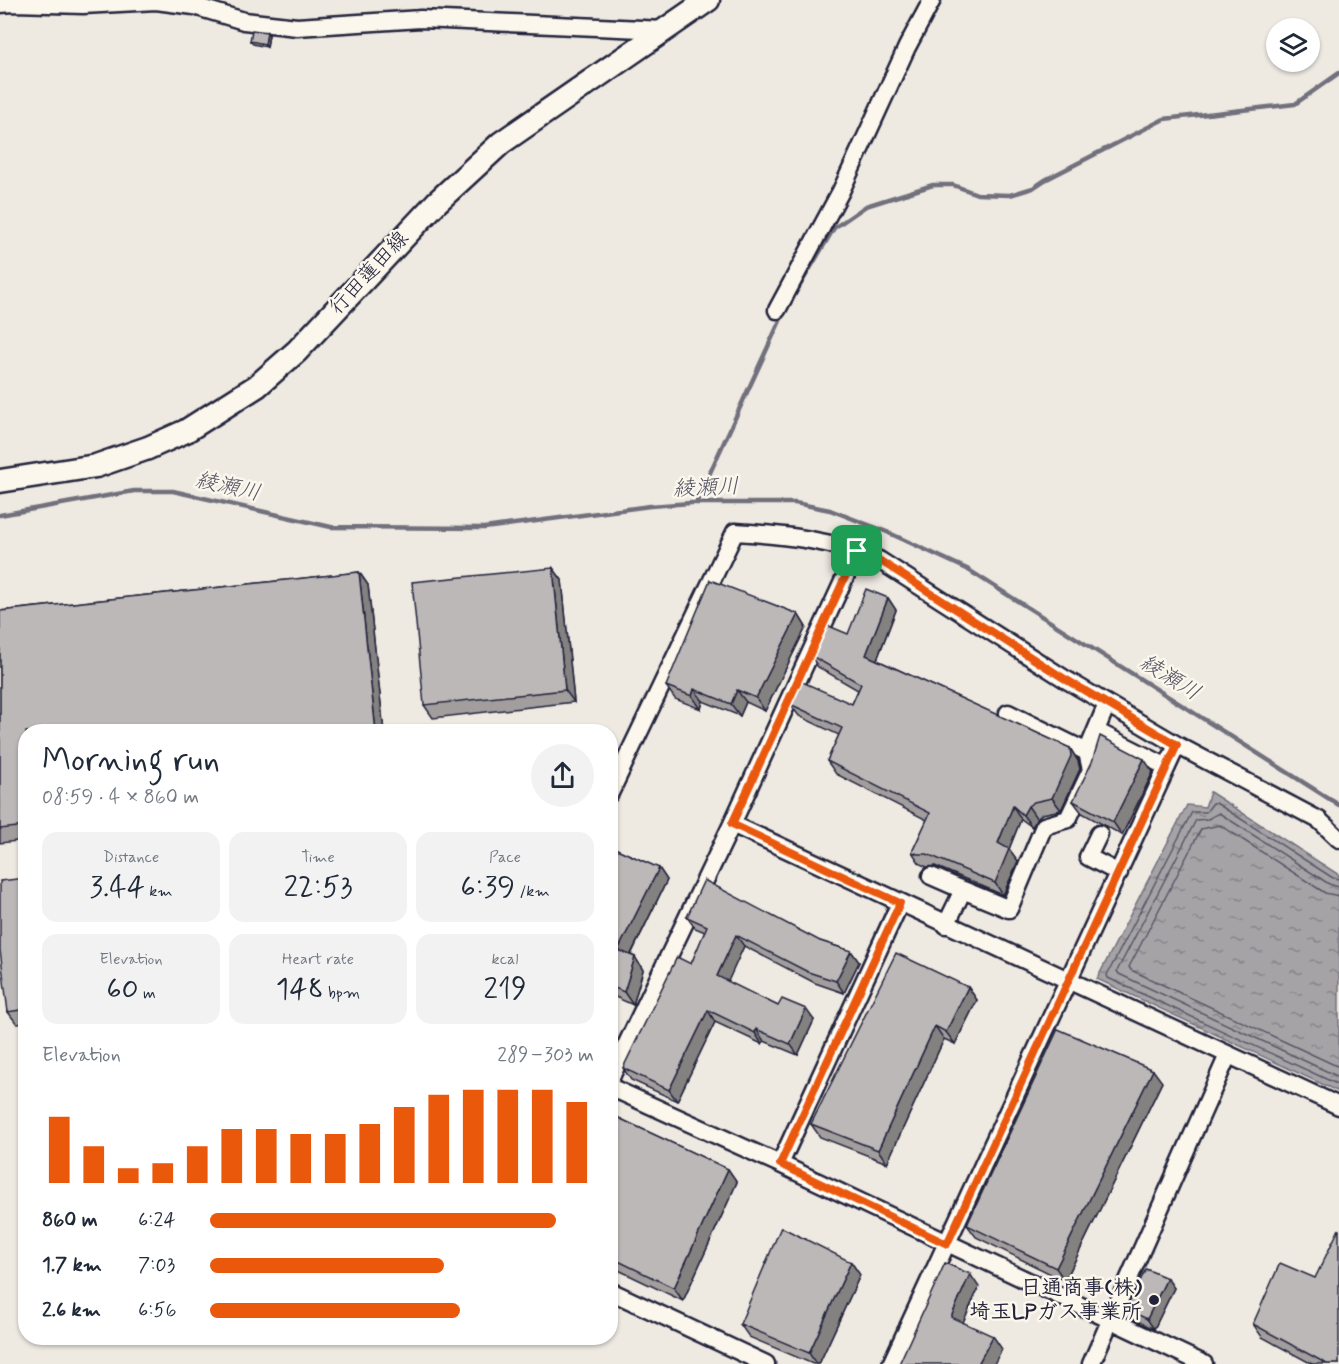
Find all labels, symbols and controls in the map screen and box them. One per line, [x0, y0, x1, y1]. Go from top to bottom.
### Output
map controls [1266, 18, 1320, 72]
button: layers [1266, 18, 1320, 72]
street label: 行田蓮田線 [323, 225, 415, 321]
water label: 綾瀬川 [193, 466, 263, 508]
water label: 綾瀬川 [673, 473, 739, 503]
pin [831, 525, 882, 576]
icon: arrive [840, 534, 873, 567]
water label: 綾瀬川 [1135, 649, 1205, 707]
text: Morning run [42, 739, 220, 783]
button: share [531, 744, 594, 807]
text: 08:59 · 4 × 860 m [42, 784, 199, 811]
text: Distance [103, 847, 159, 868]
text: Time [301, 847, 335, 868]
text: Pace [489, 847, 521, 868]
text: 3.44 [89, 868, 145, 907]
text: 22:53 [283, 868, 353, 907]
text: 6:39 [460, 868, 515, 907]
text: km [145, 881, 173, 902]
text: /km [515, 881, 550, 902]
text: Elevation [100, 949, 163, 970]
text: Heart rate [282, 949, 354, 970]
text: kcal [492, 949, 518, 970]
text: 60 [106, 970, 139, 1009]
text: 148 [276, 970, 324, 1009]
text: 219 [483, 970, 527, 1009]
text: m [139, 983, 156, 1004]
text: bpm [324, 983, 360, 1004]
text: Elevation [42, 1042, 121, 1069]
text: 289–303 m [497, 1042, 594, 1069]
text: 860 m [42, 1207, 98, 1234]
text: 6:24 [138, 1207, 176, 1234]
text: 1.7 km [42, 1252, 102, 1279]
text: 7:03 [138, 1252, 175, 1279]
place label: 日通商事(株) 埼玉LPガス事業所 [970, 1274, 1143, 1326]
marker: 日通商事(株) 埼玉LPガス事業所 [1147, 1293, 1161, 1307]
text: 2.6 km [42, 1297, 101, 1324]
text: 6:56 [138, 1297, 177, 1324]

